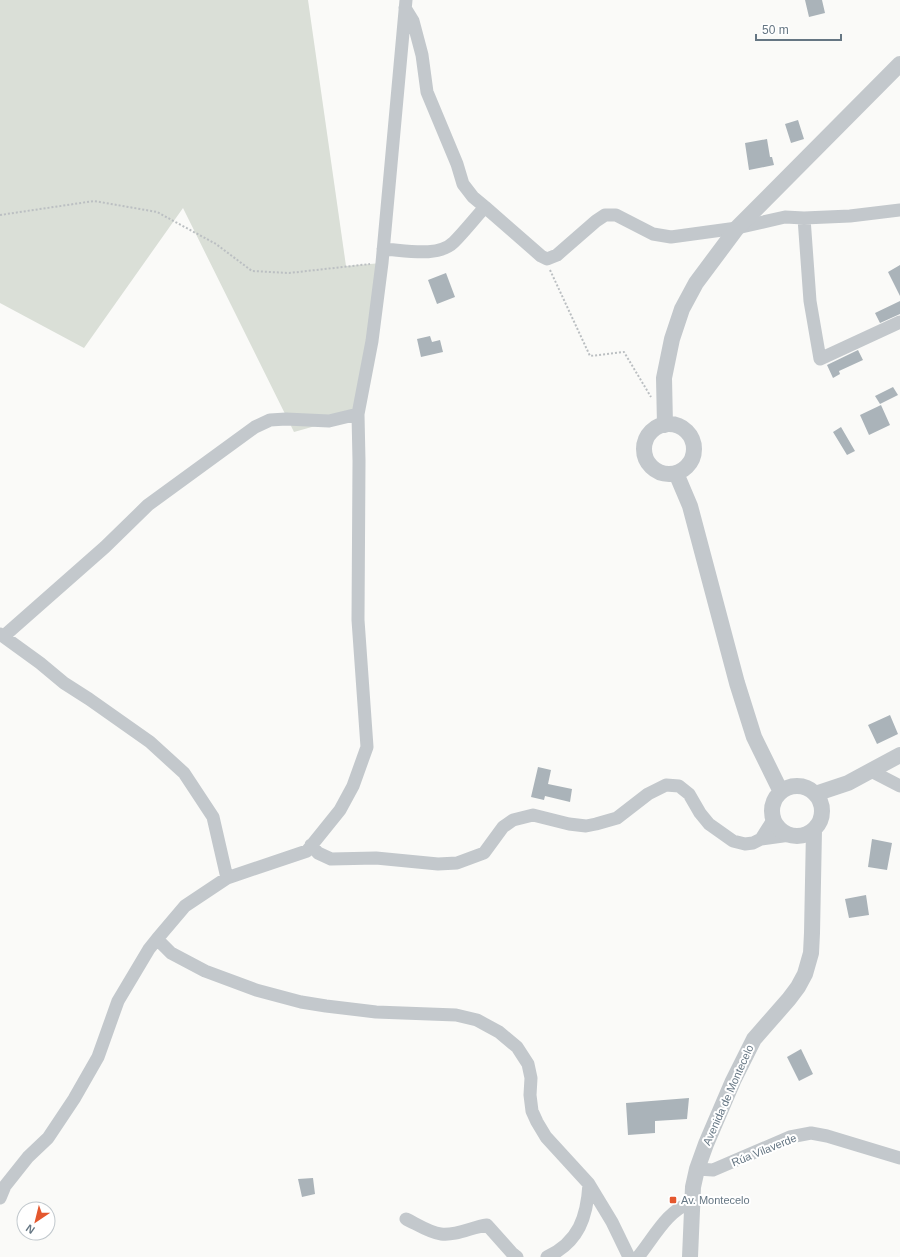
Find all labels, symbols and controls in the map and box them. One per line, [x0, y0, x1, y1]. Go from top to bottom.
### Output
scale bar [756, 16, 841, 42]
text: 50 m [762, 23, 789, 37]
street label: Avenida de Montecelo [700, 1043, 756, 1147]
street label: Rúa Vilaverde [730, 1132, 798, 1168]
place label: Av. Montecelo [681, 1194, 750, 1206]
marker: Av. Montecelo [668, 1195, 678, 1205]
north arrow [16, 1201, 56, 1241]
text: N [24, 1222, 37, 1236]

